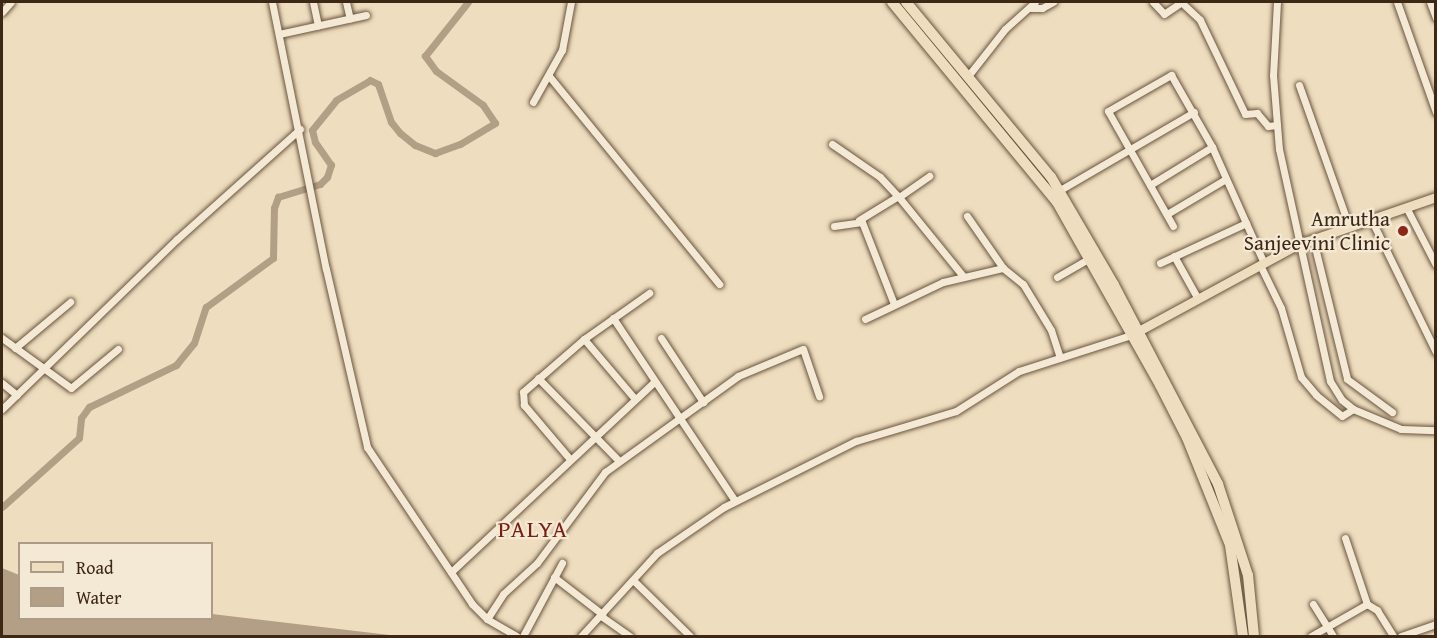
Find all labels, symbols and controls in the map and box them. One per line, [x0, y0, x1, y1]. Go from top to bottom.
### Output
place label: Amrutha Sanjeevini Clinic [1244, 206, 1390, 256]
marker: Amrutha Sanjeevini Clinic [1394, 222, 1412, 240]
district label: PALYA [498, 515, 568, 543]
legend [18, 542, 213, 620]
text: Road [76, 554, 114, 581]
text: Water [76, 584, 121, 611]

